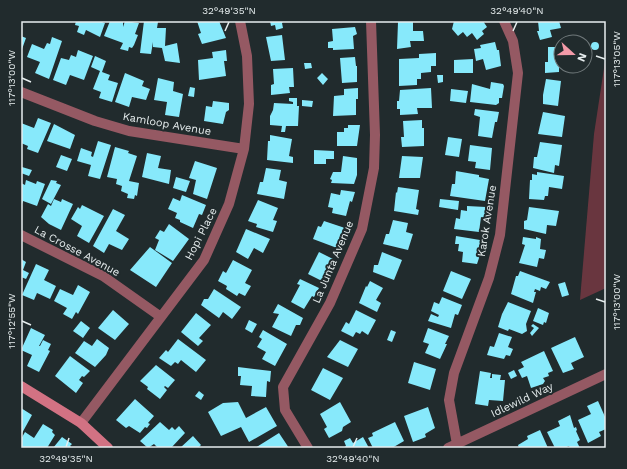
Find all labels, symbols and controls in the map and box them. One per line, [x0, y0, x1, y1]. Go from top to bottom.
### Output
text: 32°49'35"N [202, 5, 256, 16]
text: 32°49'40"N [490, 5, 544, 16]
text: 117°13'05"W [611, 31, 622, 87]
north arrow [553, 34, 593, 74]
text: 117°13'00"W [6, 50, 17, 106]
text: N [574, 51, 589, 64]
street label: Kamloop Avenue [122, 110, 212, 138]
street label: Karok Avenue [475, 184, 499, 258]
street label: Hopi Place [182, 206, 220, 262]
street label: La Junta Avenue [310, 219, 356, 305]
street label: La Crosse Avenue [32, 223, 122, 279]
text: 117°13'00"W [611, 274, 622, 330]
text: 117°12'55"W [6, 293, 17, 349]
street label: Idlewild Way [489, 380, 556, 420]
text: 32°49'35"N [39, 453, 93, 464]
text: 32°49'40"N [326, 453, 380, 464]

